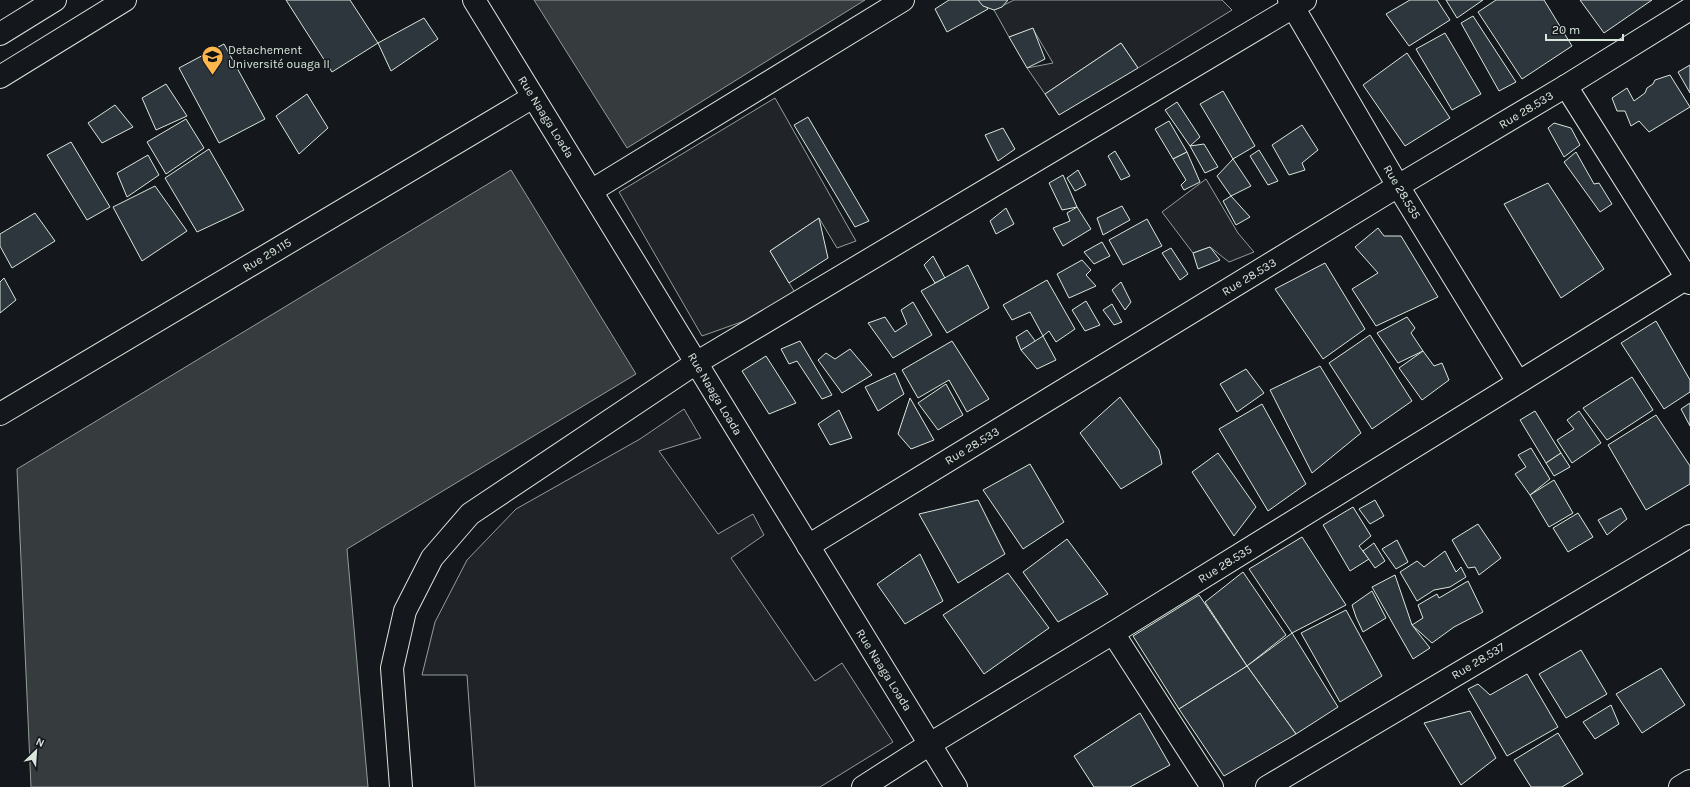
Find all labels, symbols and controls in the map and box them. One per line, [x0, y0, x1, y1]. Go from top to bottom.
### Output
scale bar [1546, 16, 1623, 42]
text: 20 m [1552, 23, 1580, 37]
place label: Detachement Université ouaga II [228, 43, 330, 71]
school or university icon: Detachement Université ouaga II [199, 44, 225, 77]
street label: Rue Naaga Loada [515, 74, 577, 160]
street label: Rue 28.533 [1496, 88, 1556, 132]
street label: Rue 28.535 [1380, 162, 1424, 222]
street label: Rue 29.115 [240, 235, 294, 275]
street label: Rue 28.533 [1219, 255, 1279, 299]
street label: Rue Naaga Loada [685, 350, 745, 438]
street label: Rue 28.533 [942, 424, 1002, 468]
street label: Rue 28.535 [1196, 542, 1255, 586]
street label: Rue Naaga Loada [853, 627, 915, 713]
street label: Rue 28.537 [1449, 639, 1507, 682]
north arrow [16, 731, 56, 771]
text: N [34, 735, 46, 750]

